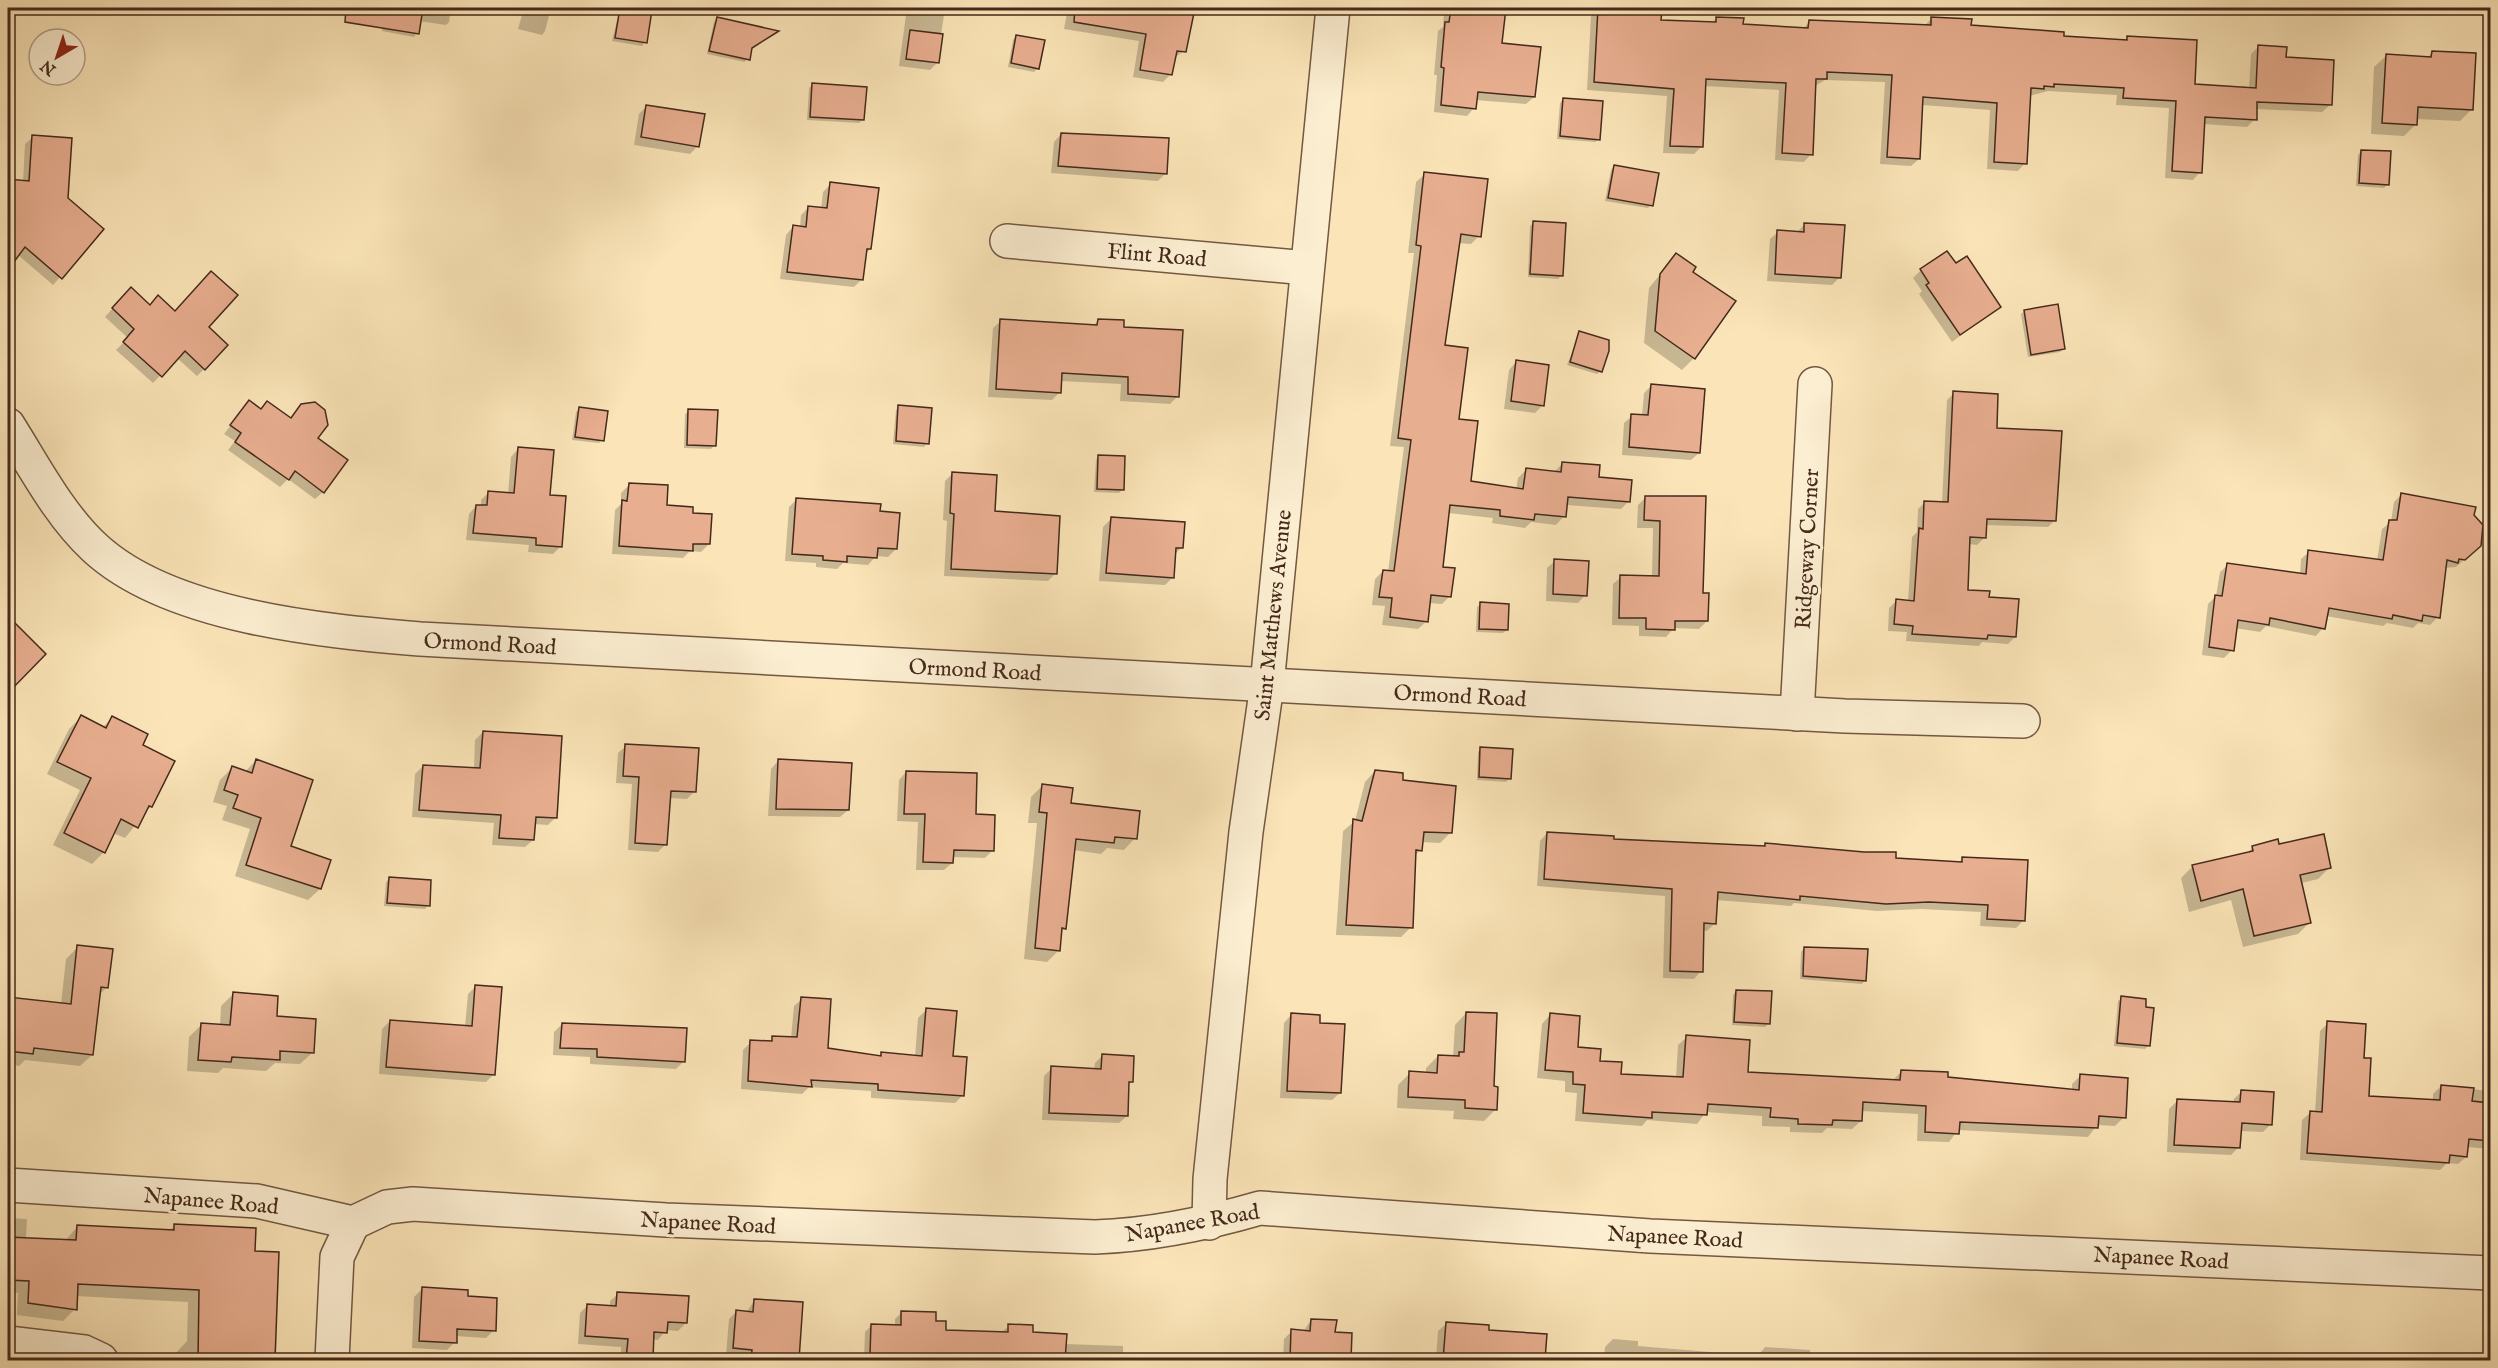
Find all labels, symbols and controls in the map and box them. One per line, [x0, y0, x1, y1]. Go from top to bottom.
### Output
north arrow [27, 27, 87, 87]
text: N [37, 55, 61, 80]
street label: Flint Road [1106, 238, 1208, 274]
street label: Ridgeway Corner [1790, 468, 1826, 630]
street label: Saint Matthews Avenue [1249, 508, 1299, 722]
street label: Ormond Road [423, 628, 557, 662]
street label: Ormond Road [908, 654, 1042, 688]
street label: Ormond Road [1393, 680, 1527, 714]
street label: Napanee Road [142, 1182, 280, 1222]
street label: Napanee Road [1123, 1198, 1262, 1250]
street label: Napanee Road [639, 1206, 777, 1242]
street label: Napanee Road [1606, 1220, 1744, 1256]
street label: Napanee Road [2092, 1241, 2230, 1277]

